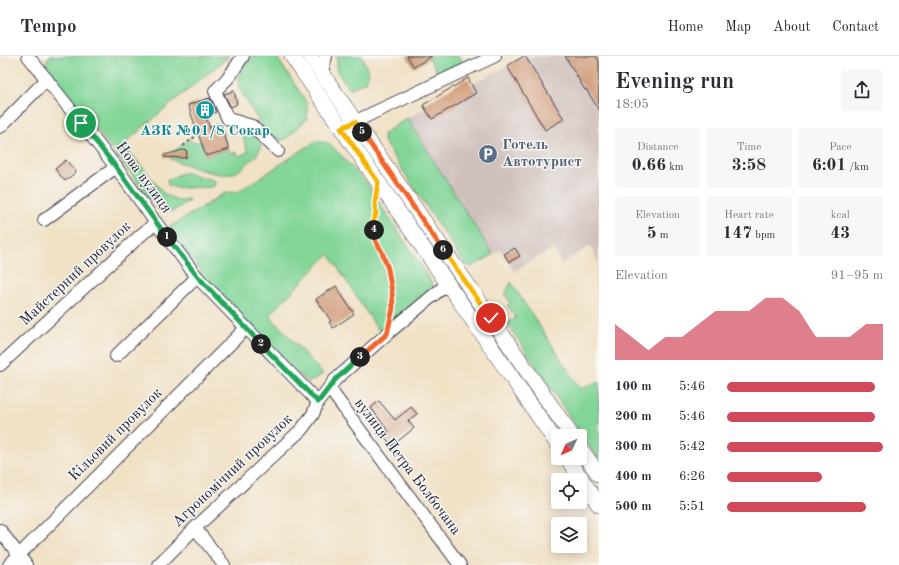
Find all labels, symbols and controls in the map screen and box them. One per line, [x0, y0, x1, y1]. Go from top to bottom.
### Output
text: Tempo [20, 18, 76, 37]
text: Home [668, 20, 703, 34]
text: Map [725, 20, 751, 34]
text: About [773, 20, 810, 34]
text: Contact [832, 20, 879, 34]
button: share [841, 69, 883, 111]
text: Evening run [615, 71, 734, 93]
text: 18:05 [615, 98, 649, 111]
building icon: АЗК №01/8 Сокар [194, 99, 216, 121]
pin [64, 106, 98, 140]
icon: arrive [70, 112, 92, 134]
pin: 5 [352, 122, 372, 142]
place label: АЗК №01/8 Сокар [140, 124, 270, 139]
text: 5 [359, 126, 365, 137]
place label: Готель Автотурист [502, 138, 582, 170]
street label: Нова вулиця [112, 140, 174, 217]
text: Distance [637, 142, 678, 153]
text: Time [737, 142, 761, 153]
text: Pace [829, 142, 851, 153]
parking icon: Готель Автотурист [477, 143, 499, 165]
text: 0.66 [632, 157, 666, 174]
text: 3:58 [732, 157, 766, 174]
text: 6:01 [812, 157, 846, 174]
text: km [666, 162, 684, 173]
text: /km [846, 162, 869, 173]
text: Elevation [635, 210, 680, 221]
text: Heart rate [724, 210, 774, 221]
text: kcal [831, 210, 850, 221]
street label: Майстерний провулок [18, 219, 135, 329]
pin: 4 [364, 220, 384, 240]
text: 4 [371, 224, 377, 235]
text: 5 [647, 225, 657, 242]
text: 147 [723, 225, 752, 242]
text: 43 [830, 225, 850, 242]
pin: 1 [157, 227, 177, 247]
text: m [657, 230, 669, 241]
text: bpm [752, 230, 775, 241]
text: 1 [164, 231, 170, 242]
pin: 6 [433, 240, 453, 260]
text: 6 [440, 244, 446, 255]
text: Elevation [615, 269, 668, 282]
text: 91–95 m [831, 269, 883, 282]
pin [474, 301, 508, 335]
icon: check [480, 307, 502, 329]
pin: 2 [251, 334, 271, 354]
text: 2 [258, 338, 264, 349]
pin: 3 [350, 347, 370, 367]
text: 3 [357, 351, 363, 362]
text: 100 m [615, 380, 652, 393]
text: 5:46 [679, 380, 705, 393]
street label: Кільовий провулок [67, 385, 166, 484]
street label: вулиця Петра Болбочана [351, 396, 463, 538]
text: 200 m [615, 410, 652, 423]
text: 5:46 [679, 410, 705, 423]
street label: Агрономічний провулок [170, 411, 296, 530]
north arrow [551, 429, 587, 465]
map controls [551, 429, 587, 553]
text: 300 m [615, 440, 652, 453]
text: 5:42 [679, 440, 705, 453]
text: 400 m [615, 470, 652, 483]
text: 6:26 [679, 470, 705, 483]
button: locate [551, 473, 587, 509]
text: 500 m [615, 500, 652, 513]
text: 5:51 [679, 500, 705, 513]
button: layers [551, 517, 587, 553]

